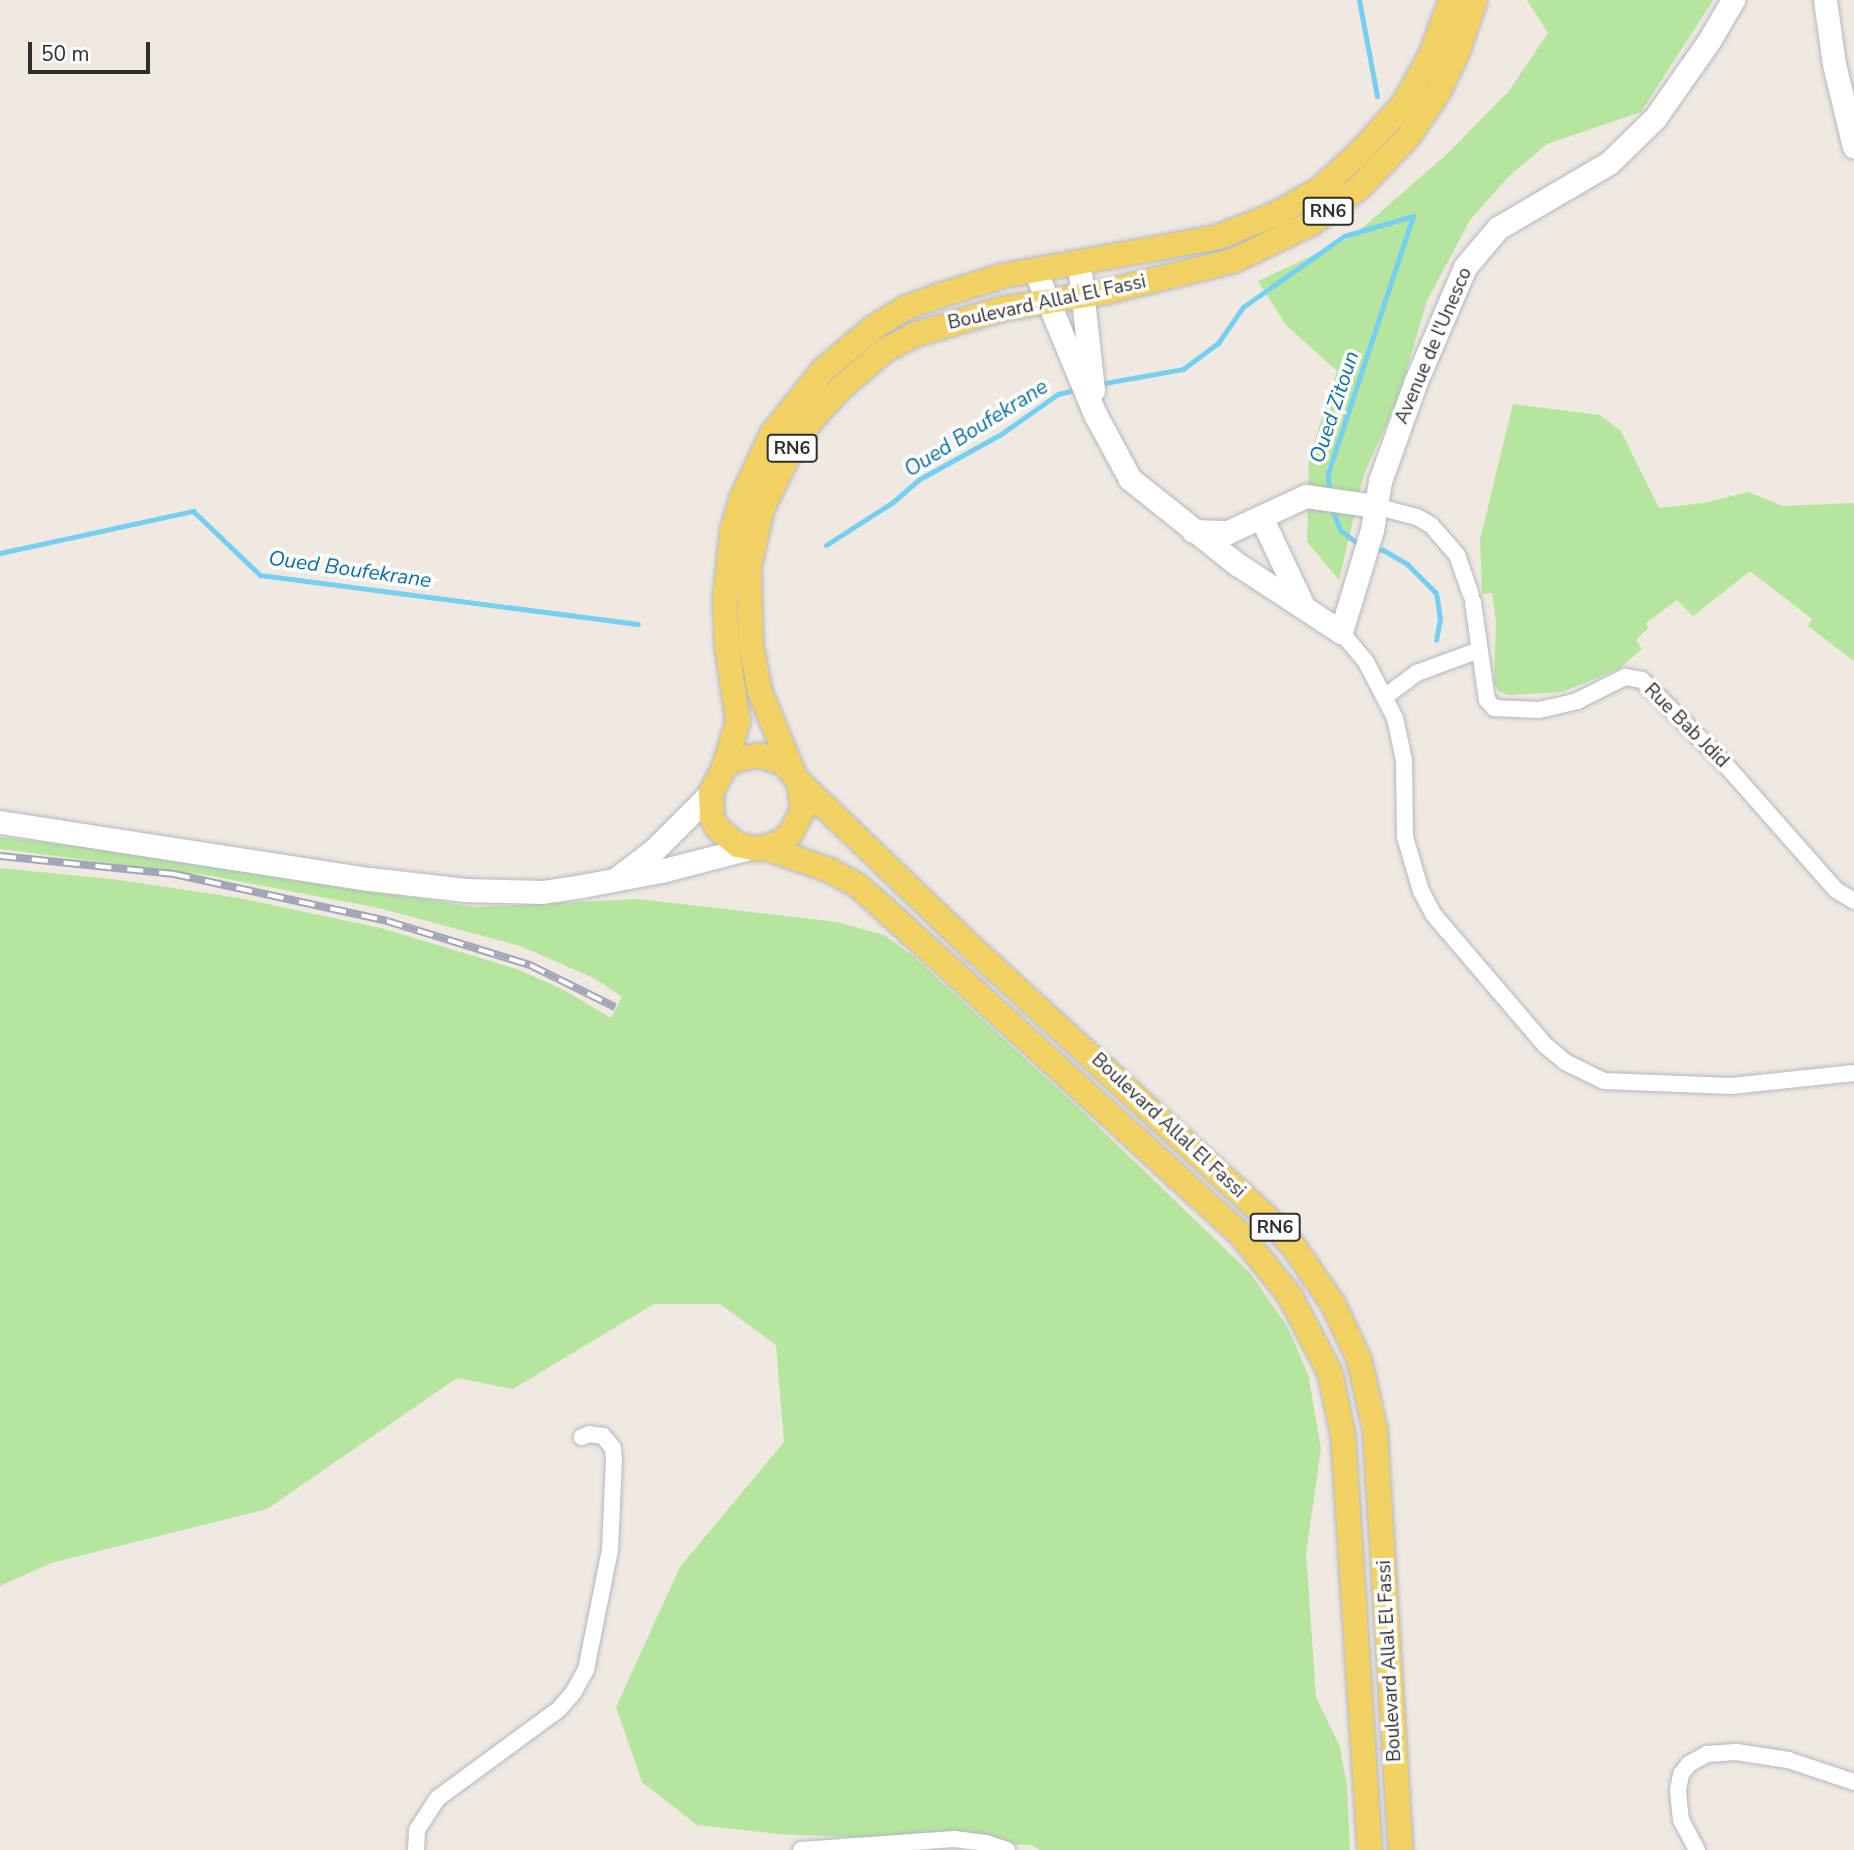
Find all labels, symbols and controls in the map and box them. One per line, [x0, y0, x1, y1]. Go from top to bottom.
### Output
scale bar [32, 28, 154, 72]
text: 50 m [41, 40, 90, 68]
road number: RN6 [1302, 196, 1354, 226]
street label: Avenue de l'Unesco [1391, 264, 1477, 428]
street label: Boulevard Allal El Fassi [946, 271, 1148, 335]
water label: Oued Zitoun [1304, 348, 1364, 466]
water label: Oued Boufekrane [900, 374, 1052, 482]
road number: RN6 [766, 434, 818, 462]
water label: Oued Boufekrane [267, 545, 433, 593]
street label: Rue Bab Jdid [1639, 679, 1733, 773]
street label: Boulevard Allal El Fassi [1086, 1049, 1250, 1203]
road number: RN6 [1249, 1212, 1301, 1242]
street label: Boulevard Allal El Fassi [1373, 1560, 1407, 1762]

